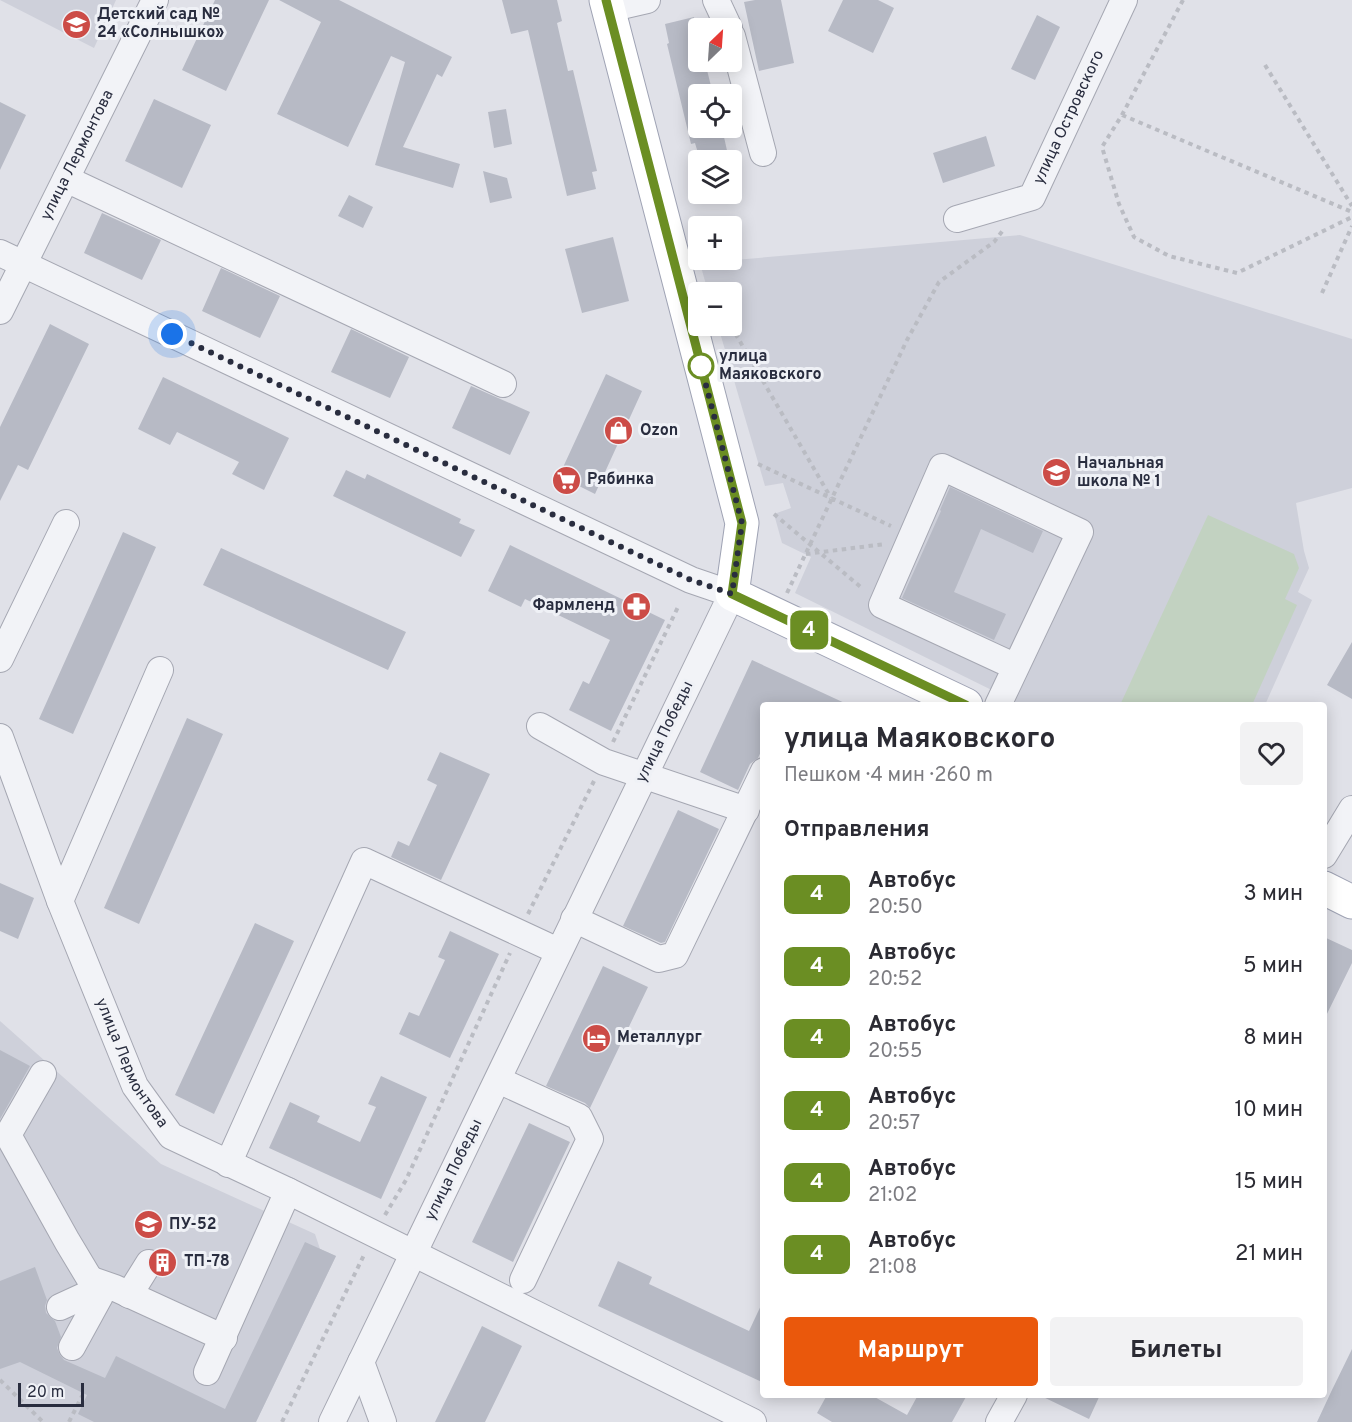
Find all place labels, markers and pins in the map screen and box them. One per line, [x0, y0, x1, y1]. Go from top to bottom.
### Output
place label: Детский сад № 24 «Солнышко» [97, 5, 224, 43]
school or university icon: Детский сад № 24 «Солнышко» [60, 8, 92, 40]
place label: улица Маяковского [719, 347, 822, 385]
marker: улица Маяковского [688, 353, 714, 379]
shop icon: Ozon [603, 415, 635, 447]
place label: Ozon [640, 421, 678, 441]
place label: Начальная школа № 1 [1077, 454, 1164, 492]
school or university icon: Начальная школа № 1 [1040, 457, 1072, 489]
supermarket icon: Рябинка [550, 464, 582, 496]
place label: Рябинка [587, 470, 654, 490]
pharmacy icon: Фармленд [620, 590, 652, 622]
place label: Фармленд [533, 596, 615, 616]
hotel icon: Металлург [580, 1022, 612, 1054]
place label: Металлург [617, 1028, 702, 1048]
school or university icon: ПУ-52 [132, 1209, 164, 1241]
place label: ПУ-52 [169, 1215, 216, 1235]
building icon: ТП-78 [147, 1246, 179, 1278]
place label: ТП-78 [184, 1252, 230, 1272]

